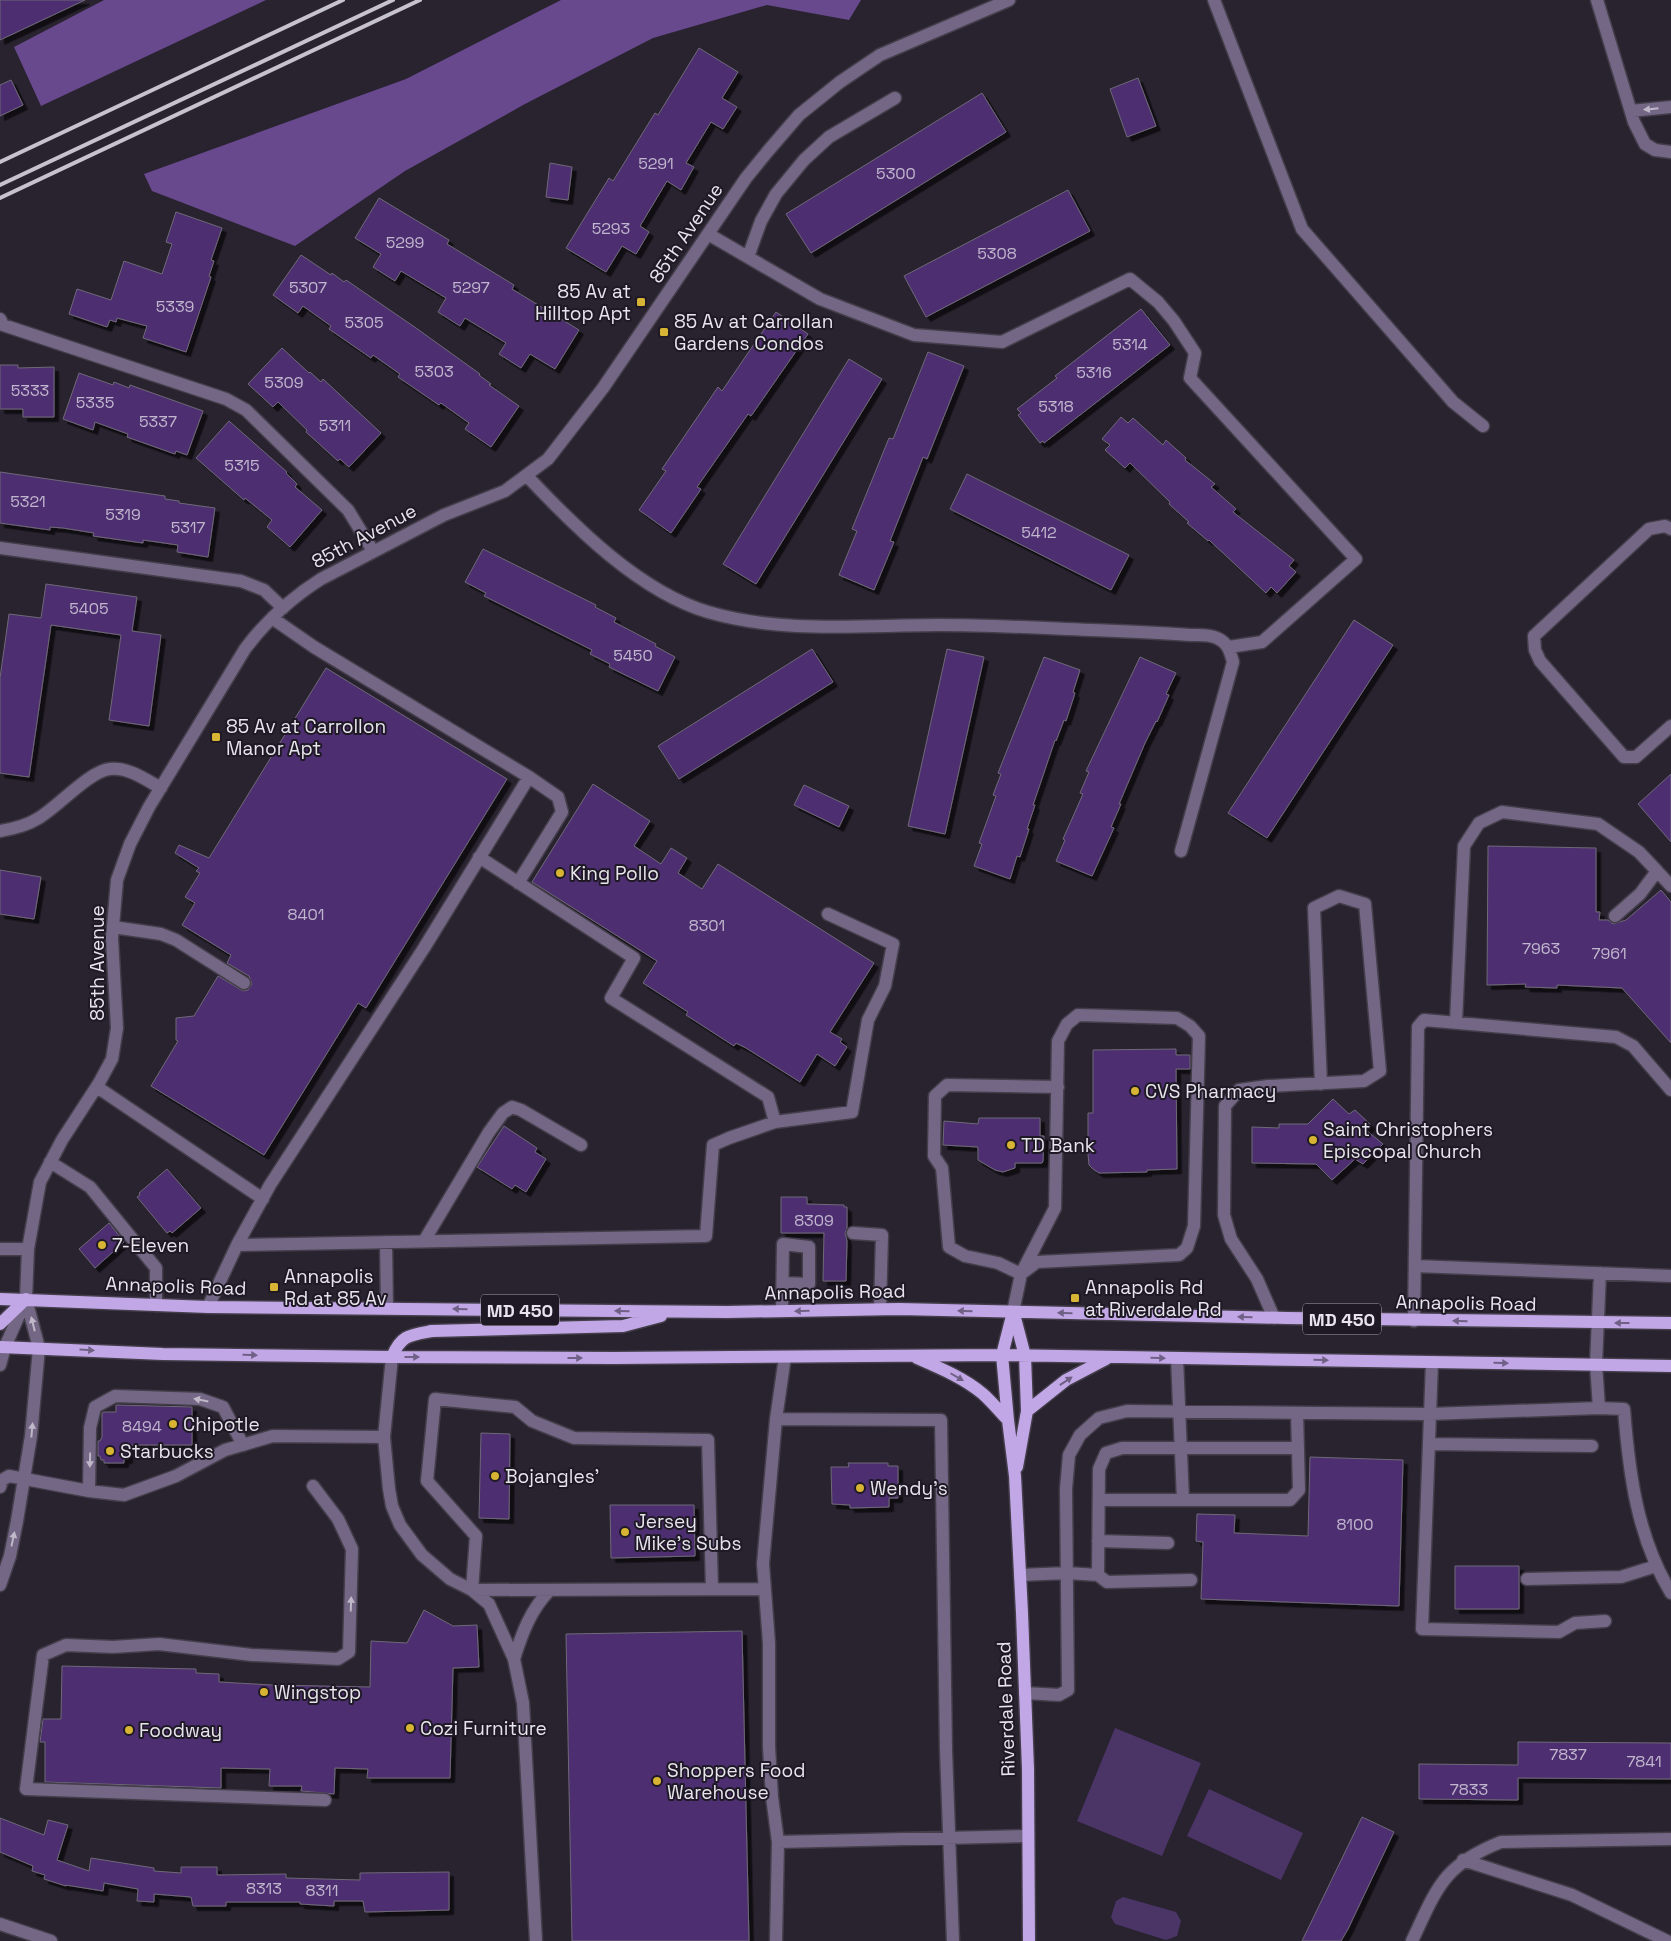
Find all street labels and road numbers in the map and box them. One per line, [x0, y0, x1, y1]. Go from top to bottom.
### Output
street label: 85th Avenue [643, 178, 729, 288]
street label: 85th Avenue [307, 498, 421, 574]
street label: 85th Avenue [85, 905, 110, 1021]
street label: Annapolis Road [105, 1271, 247, 1301]
street label: Annapolis Road [764, 1278, 906, 1306]
street label: Annapolis Road [1395, 1289, 1537, 1317]
road number: MD 450 [481, 1294, 559, 1326]
road number: MD 450 [1303, 1304, 1381, 1335]
street label: Riverdale Road [991, 1641, 1021, 1777]

